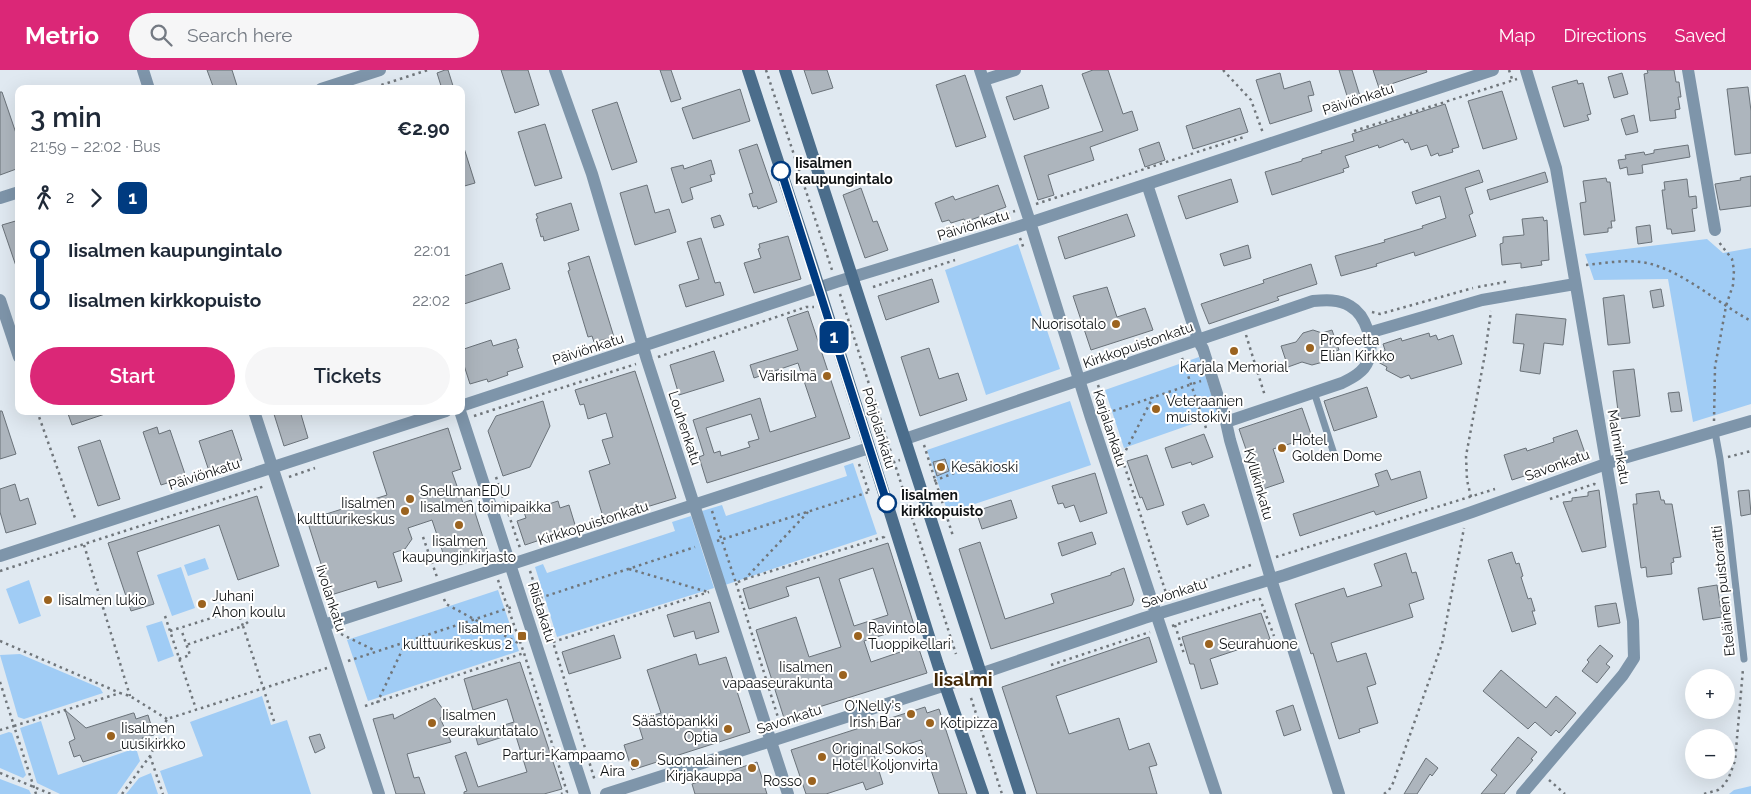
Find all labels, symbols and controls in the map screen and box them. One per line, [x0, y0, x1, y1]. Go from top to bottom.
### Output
search box [129, 13, 479, 58]
text: Metrio [25, 21, 99, 50]
icon: search [147, 21, 175, 49]
text: Search here [187, 24, 292, 46]
text: Map [1499, 25, 1535, 46]
text: Directions [1563, 25, 1647, 46]
text: Saved [1675, 25, 1726, 46]
street label: Päiviönkatu [1320, 80, 1396, 118]
text: 3 min [30, 101, 102, 134]
text: €2.90 [397, 117, 450, 139]
text: 21:59 – 22:02 · Bus [30, 137, 160, 156]
place label: Iisalmen kaupungintalo [795, 155, 893, 187]
marker: Iisalmen kaupungintalo [771, 161, 791, 181]
icon: walk [30, 184, 58, 212]
icon: forward [82, 184, 110, 212]
text: 1 [128, 187, 137, 208]
text: 2 [66, 188, 74, 207]
street label: Päiviönkatu [935, 206, 1011, 244]
text: Iisalmen kaupungintalo [68, 239, 282, 261]
text: 22:01 [414, 241, 450, 260]
text: Iisalmen kirkkopuisto [68, 289, 261, 311]
text: 22:02 [412, 291, 450, 310]
place label: Nuorisotalo [1031, 316, 1106, 332]
marker: Nuorisotalo [1110, 318, 1122, 330]
street label: Kirkkopuistonkatu [1081, 319, 1195, 371]
line badge: 1 [818, 321, 850, 353]
text: 1 [830, 326, 838, 347]
street label: Päiviönkatu [550, 330, 626, 368]
place label: Profeetta Elian Kirkko [1320, 332, 1395, 364]
marker: Profeetta Elian Kirkko [1304, 342, 1316, 354]
marker: Karjala Memorial [1228, 345, 1240, 357]
button: Start [30, 347, 235, 405]
button: Tickets [245, 347, 450, 405]
place label: Karjala Memorial [1180, 359, 1288, 375]
place label: Värisilmä [759, 368, 817, 384]
marker: Värisilmä [821, 370, 833, 382]
street label: Pohjolankatu [859, 385, 899, 471]
street label: Karjalankatu [1090, 388, 1130, 468]
street label: Louhenkatu [665, 389, 705, 467]
place label: Veteraanien muistokivi [1166, 393, 1243, 425]
marker: Veteraanien muistokivi [1150, 403, 1162, 415]
street label: Malminkatu [1605, 408, 1633, 486]
place label: Hotel Golden Dome [1292, 432, 1382, 464]
marker: Hotel Golden Dome [1276, 442, 1288, 454]
street label: Savonkatu [1523, 446, 1591, 484]
street label: Kyllikinkatu [1241, 447, 1277, 521]
street label: Päiviönkatu [166, 455, 242, 493]
place label: Kesäkioski [951, 459, 1018, 475]
marker: Kesäkioski [935, 461, 947, 473]
place label: SnellmanEDU Iisalmen toimipaikka [420, 483, 551, 515]
place label: Iisalmen kirkkopuisto [901, 487, 984, 519]
marker: SnellmanEDU Iisalmen toimipaikka [404, 493, 416, 505]
marker: Iisalmen kirkkopuisto [877, 493, 897, 513]
place label: Iisalmen kulttuurikeskus [297, 495, 395, 527]
street label: Kirkkopuistonkatu [536, 498, 650, 548]
marker: Iisalmen kulttuurikeskus [399, 505, 411, 517]
marker: Iisalmen kaupunginkirjasto [453, 519, 465, 531]
street label: Eteläinen puistoraitti [1708, 525, 1738, 657]
place label: Iisalmen kaupunginkirjasto [402, 533, 516, 565]
street label: Iivolankatu [313, 562, 349, 634]
street label: Savonkatu [1139, 575, 1209, 611]
street label: Riistakatu [525, 580, 559, 644]
place label: Juhani Ahon koulu [212, 588, 286, 620]
place label: Iisalmen lukio [58, 592, 146, 608]
marker: Iisalmen lukio [42, 594, 54, 606]
marker: Juhani Ahon koulu [196, 598, 208, 610]
place label: Iisalmen kulttuurikeskus 2 [403, 620, 512, 652]
place label: Ravintola Tuoppikellari [868, 620, 951, 652]
marker: Iisalmen kulttuurikeskus 2 [516, 630, 528, 642]
marker: Ravintola Tuoppikellari [852, 630, 864, 642]
place label: Seurahuone [1219, 636, 1298, 652]
marker: Seurahuone [1203, 638, 1215, 650]
place label: Iisalmen vapaaseurakunta [722, 659, 833, 691]
district label: Iisalmi [933, 668, 993, 690]
marker: Iisalmen vapaaseurakunta [837, 669, 849, 681]
map controls [1685, 669, 1735, 779]
button: + [1685, 669, 1735, 719]
place label: O'Nelly's Irish Bar [844, 698, 901, 730]
street label: Savonkatu [754, 701, 824, 737]
place label: Iisalmen seurakuntatalo [442, 707, 538, 739]
marker: O'Nelly's Irish Bar [905, 708, 917, 720]
place label: Säästöpankki Optia [632, 713, 718, 745]
place label: Kotipizza [940, 715, 998, 731]
marker: Iisalmen seurakuntatalo [426, 717, 438, 729]
marker: Kotipizza [924, 717, 936, 729]
place label: Iisalmen uusikirkko [121, 720, 186, 752]
marker: Säästöpankki Optia [722, 723, 734, 735]
button: − [1685, 729, 1735, 779]
marker: Iisalmen uusikirkko [105, 730, 117, 742]
place label: Original Sokos Hotel Koljonvirta [832, 741, 938, 773]
place label: Parturi-Kampaamo Aira [502, 747, 625, 779]
marker: Original Sokos Hotel Koljonvirta [816, 751, 828, 763]
place label: Suomalainen Kirjakauppa [657, 752, 742, 784]
marker: Parturi-Kampaamo Aira [629, 757, 641, 769]
marker: Suomalainen Kirjakauppa [746, 762, 758, 774]
place label: Rosso [763, 773, 802, 789]
marker: Rosso [806, 775, 818, 787]

